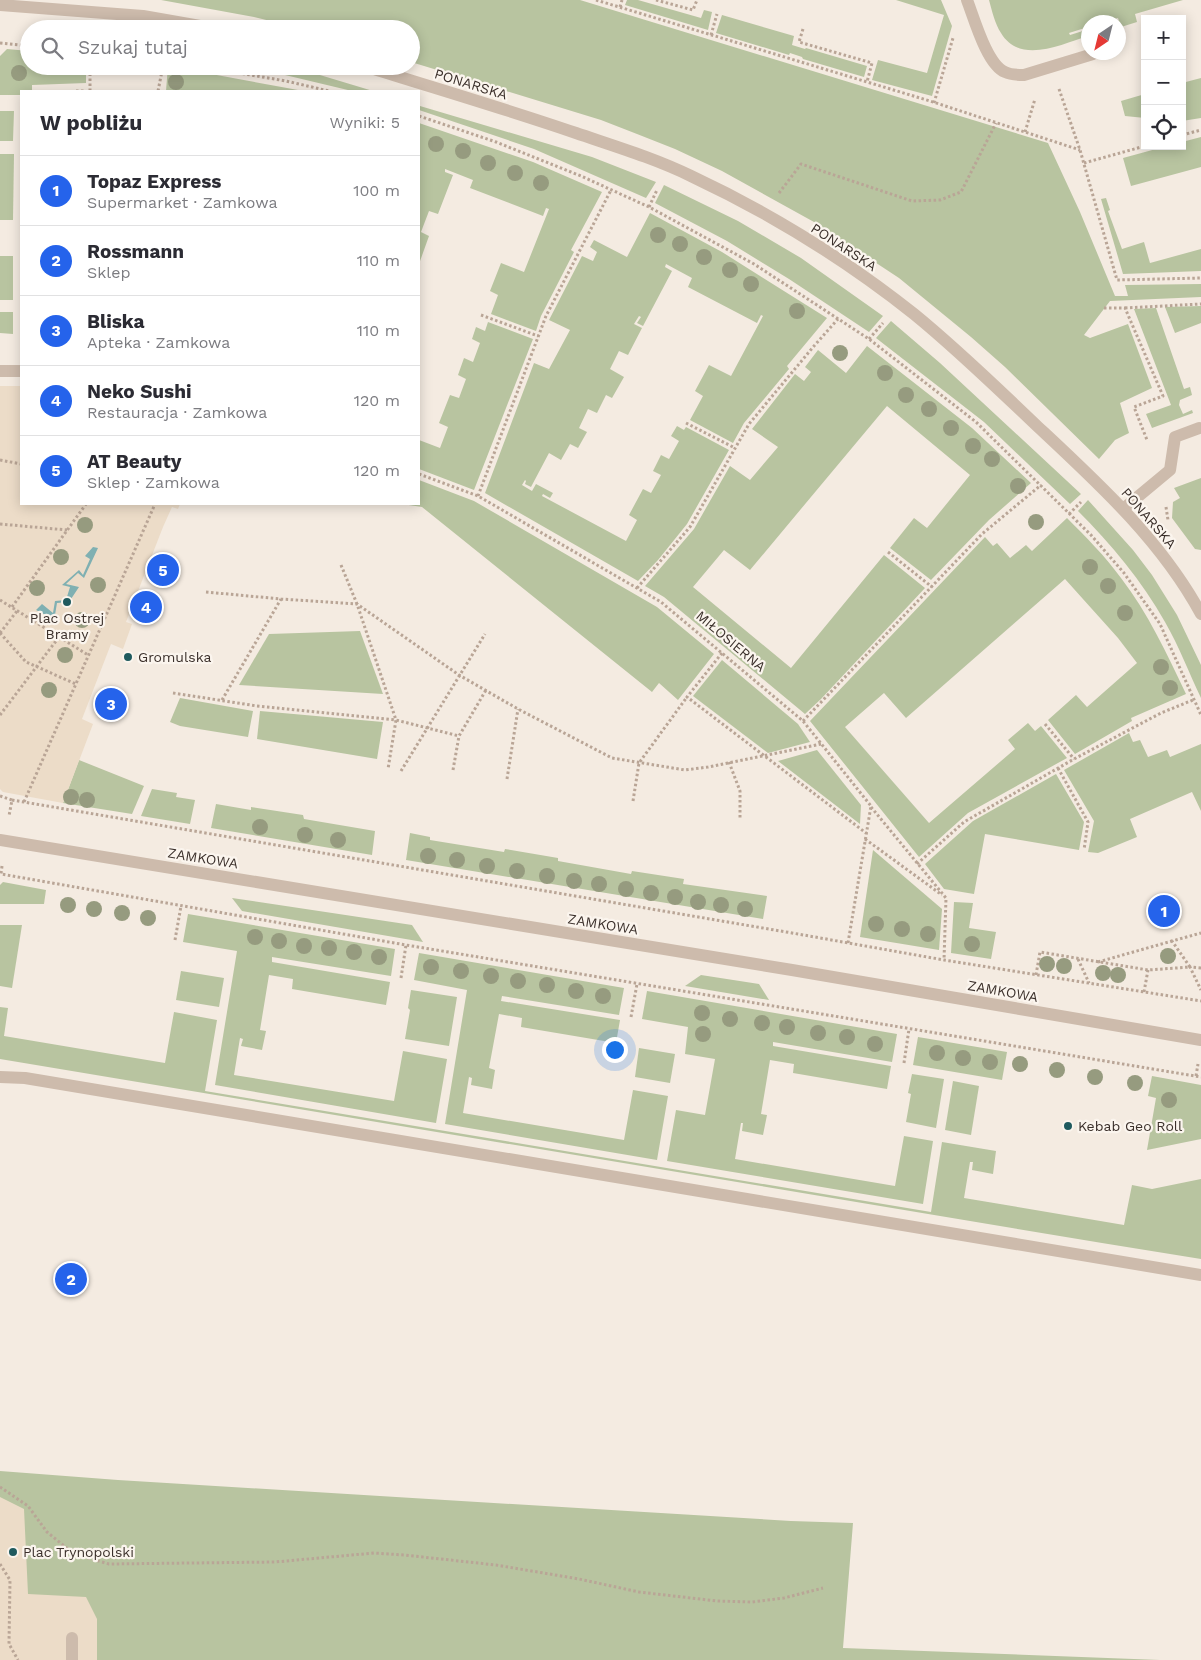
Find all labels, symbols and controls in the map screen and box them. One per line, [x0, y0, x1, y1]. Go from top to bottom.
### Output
north arrow [1081, 15, 1126, 60]
map controls [1141, 15, 1186, 150]
button: + [1141, 15, 1186, 60]
search box [20, 20, 420, 75]
icon: search [38, 34, 66, 62]
text: Szukaj tutaj [78, 36, 188, 59]
button: − [1141, 60, 1186, 105]
street label: PONARSKA [433, 65, 509, 103]
button: locate [1141, 105, 1186, 150]
text: W pobliżu [40, 110, 142, 135]
text: Wyniki: 5 [329, 113, 400, 132]
text: Topaz Express [87, 170, 222, 193]
text: 1 [53, 181, 59, 200]
text: 100 m [353, 181, 400, 200]
text: Supermarket · Zamkowa [87, 193, 277, 212]
street label: PONARSKA [808, 220, 880, 274]
text: Rossmann [87, 240, 184, 263]
text: 2 [51, 251, 61, 270]
text: 110 m [357, 251, 400, 270]
text: Sklep [87, 263, 131, 282]
text: Bliska [87, 310, 145, 333]
text: 3 [51, 321, 61, 340]
text: 110 m [357, 321, 400, 340]
text: Apteka · Zamkowa [87, 333, 230, 352]
text: Neko Sushi [87, 380, 192, 403]
text: 4 [51, 391, 61, 410]
text: 120 m [354, 391, 400, 410]
text: Restauracja · Zamkowa [87, 403, 267, 422]
text: AT Beauty [87, 450, 182, 473]
text: 5 [51, 461, 61, 480]
text: 120 m [354, 461, 400, 480]
text: Sklep · Zamkowa [87, 473, 220, 492]
street label: PONARSKA [1118, 484, 1180, 552]
pin: 5 [147, 551, 179, 589]
pin: 4 [130, 588, 162, 626]
marker: Plac Ostrej Bramy [61, 596, 73, 608]
street label: MIŁOSIERNA [693, 607, 769, 675]
place label: Plac Ostrej Bramy [30, 610, 104, 642]
place label: Gromulska [138, 649, 211, 665]
marker: Gromulska [122, 651, 134, 663]
pin: 3 [95, 685, 127, 723]
street label: ZAMKOWA [167, 845, 239, 871]
pin: 1 [1148, 892, 1180, 930]
street label: ZAMKOWA [567, 911, 639, 937]
street label: ZAMKOWA [967, 977, 1039, 1005]
your location [602, 1037, 628, 1063]
place label: Kebab Geo Roll [1078, 1118, 1183, 1134]
marker: Kebab Geo Roll [1062, 1120, 1074, 1132]
pin: 2 [55, 1260, 87, 1298]
place label: Plac Trynopolski [23, 1544, 134, 1560]
marker: Plac Trynopolski [7, 1546, 19, 1558]

